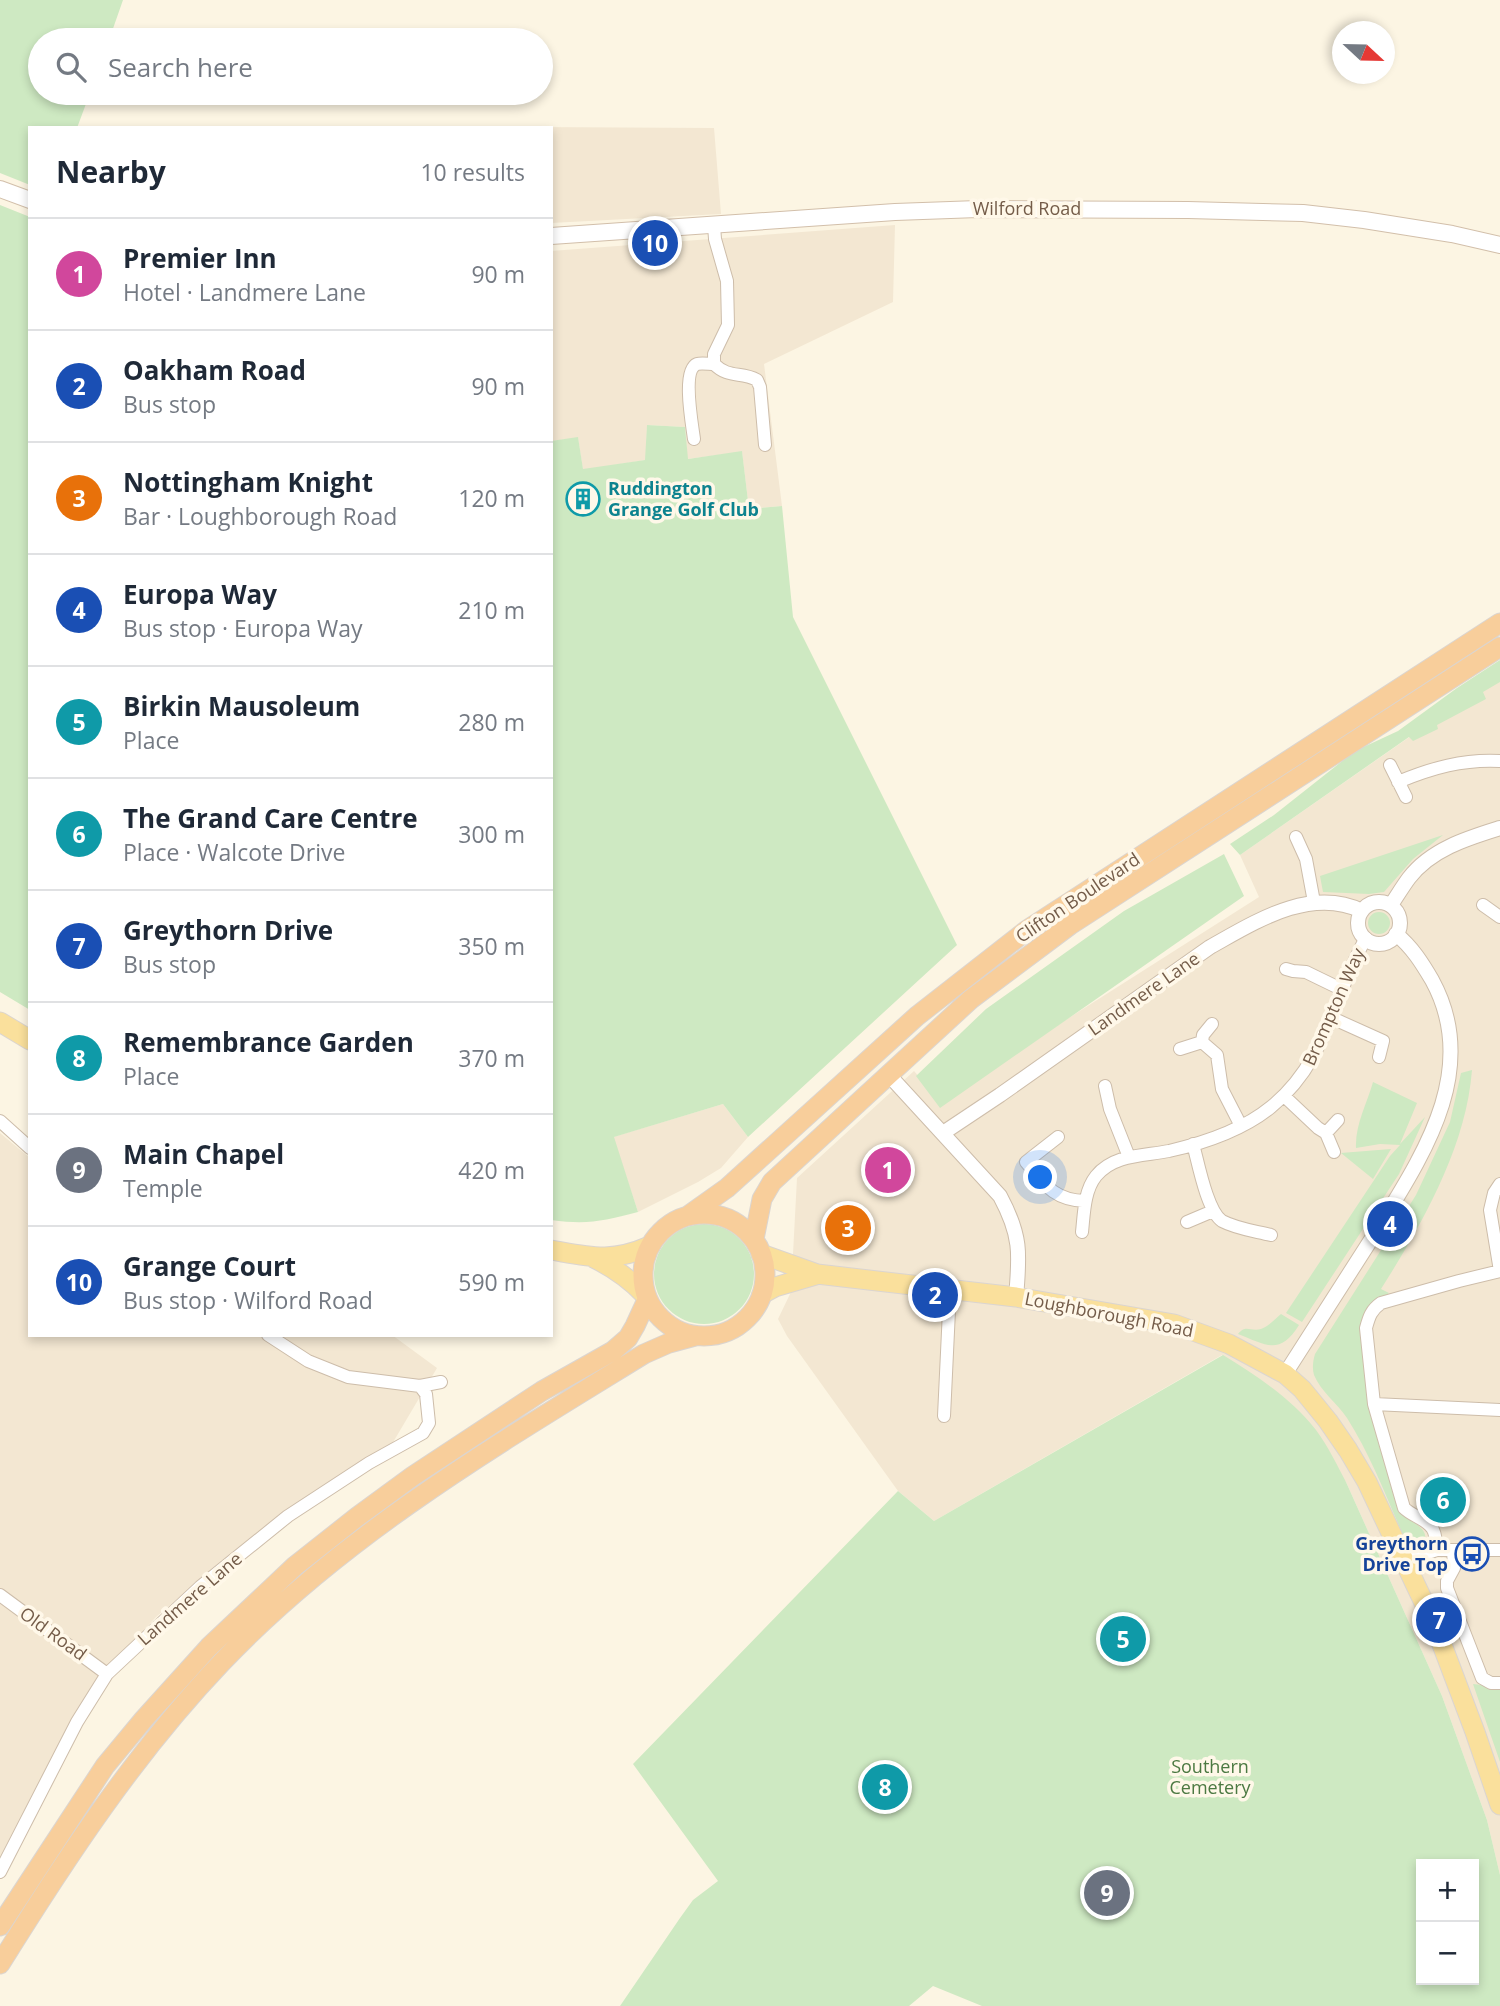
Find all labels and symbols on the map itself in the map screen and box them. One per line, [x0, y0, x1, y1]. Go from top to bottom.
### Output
north arrow [1332, 21, 1395, 84]
street label: Wilford Road [973, 196, 1081, 220]
pin: 10 [632, 217, 678, 269]
place label: Ruddington Grange Golf Club [608, 476, 759, 521]
building icon: Ruddington Grange Golf Club [564, 480, 602, 518]
street label: Clifton Boulevard [1011, 847, 1144, 948]
street label: Brompton Way [1296, 943, 1370, 1069]
street label: Landmere Lane [1083, 946, 1204, 1041]
pin: 1 [865, 1144, 911, 1196]
your location [1023, 1160, 1057, 1194]
pin: 4 [1367, 1198, 1413, 1250]
pin: 3 [825, 1202, 871, 1254]
pin: 2 [912, 1269, 958, 1321]
street label: Loughborough Road [1023, 1286, 1196, 1342]
pin: 6 [1420, 1474, 1466, 1526]
place label: Greythorn Drive Top [1355, 1531, 1448, 1576]
bus stop icon: Greythorn Drive Top [1453, 1535, 1491, 1573]
street label: Landmere Lane [132, 1546, 247, 1650]
pin: 7 [1416, 1594, 1462, 1646]
street label: Old Road [15, 1601, 92, 1666]
pin: 5 [1100, 1613, 1146, 1665]
park label: Southern Cemetery [1169, 1754, 1252, 1799]
pin: 8 [862, 1761, 908, 1813]
pin: 9 [1084, 1867, 1130, 1919]

